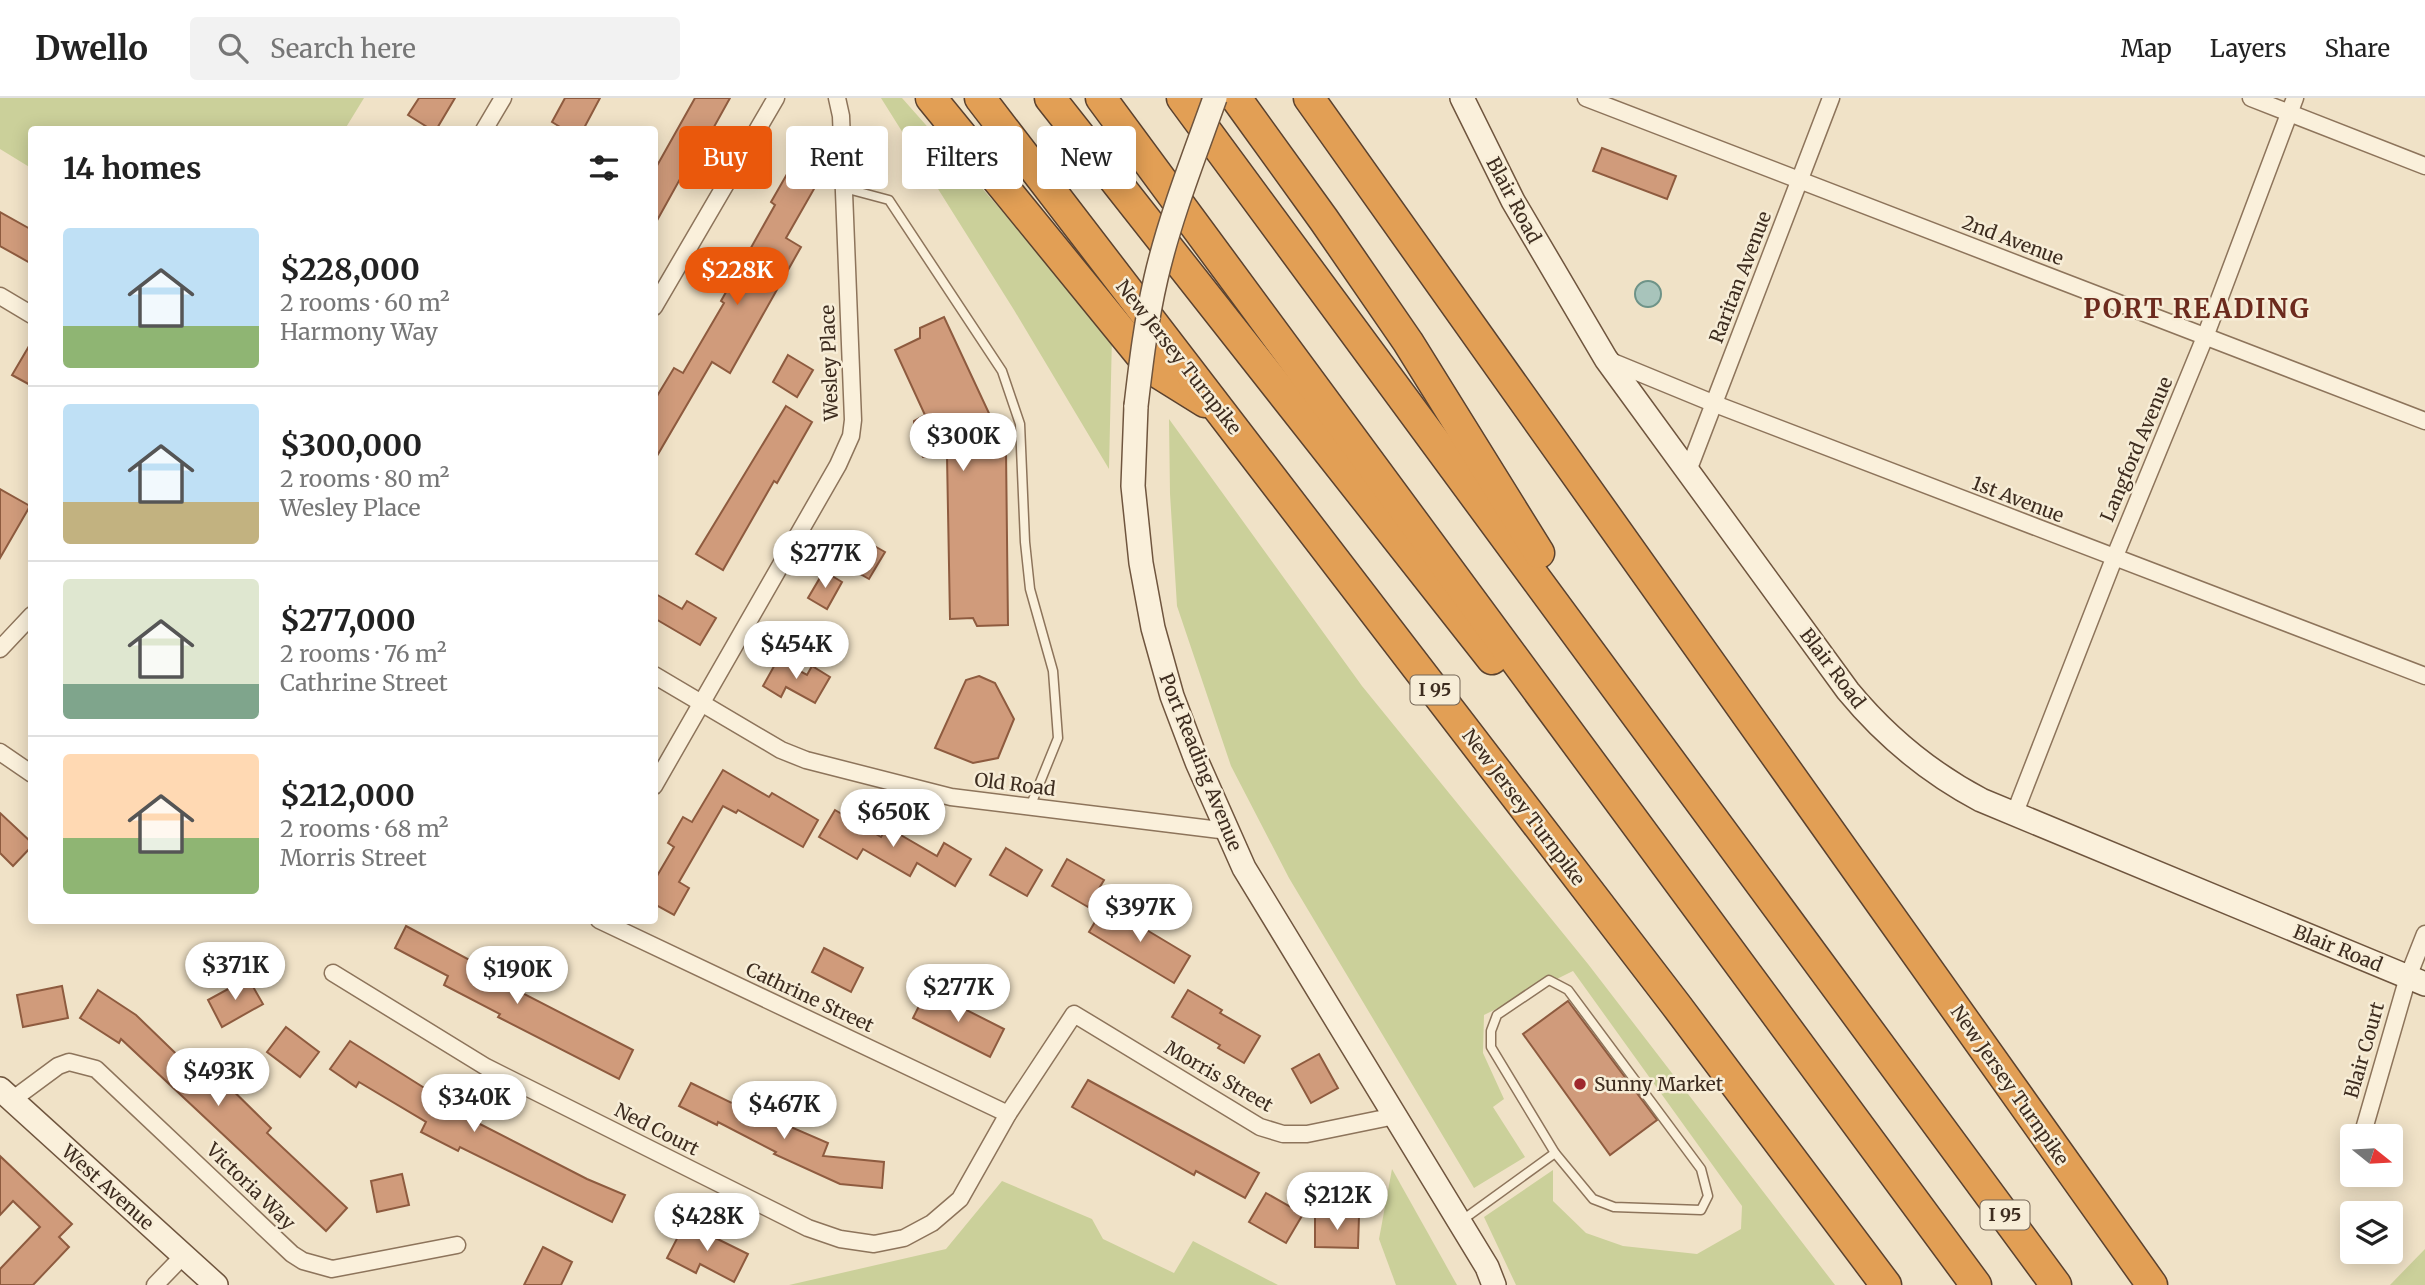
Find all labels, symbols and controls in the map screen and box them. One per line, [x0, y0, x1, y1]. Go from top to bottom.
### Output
search box [190, 17, 680, 80]
text: Dwello [35, 28, 148, 69]
icon: search [214, 29, 252, 67]
text: Search here [270, 32, 416, 65]
text: Map [2121, 33, 2172, 64]
text: Layers [2210, 33, 2286, 64]
text: Share [2324, 33, 2390, 64]
chip: Buy [679, 126, 772, 189]
chip: Rent [786, 126, 888, 189]
chip: Filters [902, 126, 1023, 189]
chip: New [1037, 126, 1136, 189]
text: 14 homes [63, 149, 201, 187]
icon: filters [585, 149, 623, 187]
street label: Blair Road [1481, 153, 1547, 247]
street label: Raritan Avenue [1704, 208, 1776, 346]
street label: 2nd Avenue [1959, 210, 2067, 270]
pin: $228K [688, 248, 786, 307]
text: $228,000 [280, 250, 420, 288]
text: $228K [701, 255, 773, 284]
icon: home [119, 256, 203, 340]
street label: New Jersey Turnpike [1111, 275, 1247, 439]
text: 2 rooms · 60 m² [280, 288, 450, 317]
district label: PORT READING [2083, 292, 2311, 325]
street label: Wesley Place [815, 304, 843, 422]
text: Harmony Way [280, 317, 438, 346]
street label: Langford Avenue [2095, 373, 2177, 525]
pin: $300K [914, 414, 1012, 473]
text: $300K [926, 421, 1000, 450]
text: $300,000 [280, 426, 422, 464]
icon: home [119, 432, 203, 516]
text: 2 rooms · 80 m² [280, 464, 449, 493]
street label: 1st Avenue [1969, 471, 2067, 528]
text: Wesley Place [280, 493, 421, 522]
pin: $277K [776, 531, 874, 590]
text: $277K [789, 538, 861, 567]
text: $277,000 [280, 601, 416, 639]
icon: home [119, 607, 203, 691]
pin: $454K [747, 622, 845, 681]
street label: Blair Road [1795, 623, 1871, 713]
text: $454K [760, 629, 832, 658]
text: 2 rooms · 76 m² [280, 639, 447, 668]
text: Cathrine Street [280, 668, 448, 697]
street label: Port Reading Avenue [1154, 670, 1248, 854]
road number: I 95 [1410, 676, 1460, 704]
street label: New Jersey Turnpike [1457, 724, 1591, 890]
street label: Old Road [973, 767, 1057, 801]
text: $212,000 [280, 776, 415, 814]
icon: home [119, 782, 203, 866]
pin: $650K [844, 790, 942, 849]
text: $650K [856, 797, 930, 826]
text: 2 rooms · 68 m² [280, 814, 448, 843]
text: Morris Street [280, 843, 427, 872]
pin: $397K [1091, 884, 1189, 944]
text: $397K [1104, 892, 1176, 921]
street label: Blair Road [2290, 919, 2386, 977]
pin: $371K [186, 942, 284, 1002]
pin: $190K [468, 946, 566, 1006]
text: $371K [201, 950, 269, 979]
text: $190K [482, 954, 552, 983]
street label: Cathrine Street [742, 957, 878, 1037]
pin: $277K [909, 964, 1007, 1024]
text: $277K [922, 972, 994, 1001]
street label: Blair Court [2339, 999, 2389, 1101]
street label: New Jersey Turnpike [1946, 1000, 2074, 1170]
street label: Morris Street [1161, 1035, 1278, 1117]
pin: $493K [169, 1048, 267, 1108]
text: $493K [182, 1056, 254, 1085]
place label: Sunny Market [1594, 1072, 1724, 1096]
pin: $340K [425, 1074, 523, 1134]
marker: Sunny Market [1572, 1076, 1588, 1092]
text: $340K [437, 1082, 511, 1111]
pin: $467K [735, 1082, 833, 1141]
text: $467K [748, 1089, 820, 1118]
street label: Ned Court [611, 1097, 704, 1161]
north arrow [2340, 1124, 2403, 1186]
map controls [2340, 1124, 2403, 1264]
street label: Victoria Way [201, 1137, 301, 1234]
street label: West Avenue [56, 1139, 159, 1235]
pin: $212K [1288, 1172, 1386, 1232]
text: $212K [1303, 1180, 1371, 1209]
pin: $428K [658, 1194, 756, 1253]
road number: I 95 [1980, 1200, 2030, 1230]
text: $428K [670, 1201, 744, 1230]
button: layers [2340, 1201, 2403, 1264]

